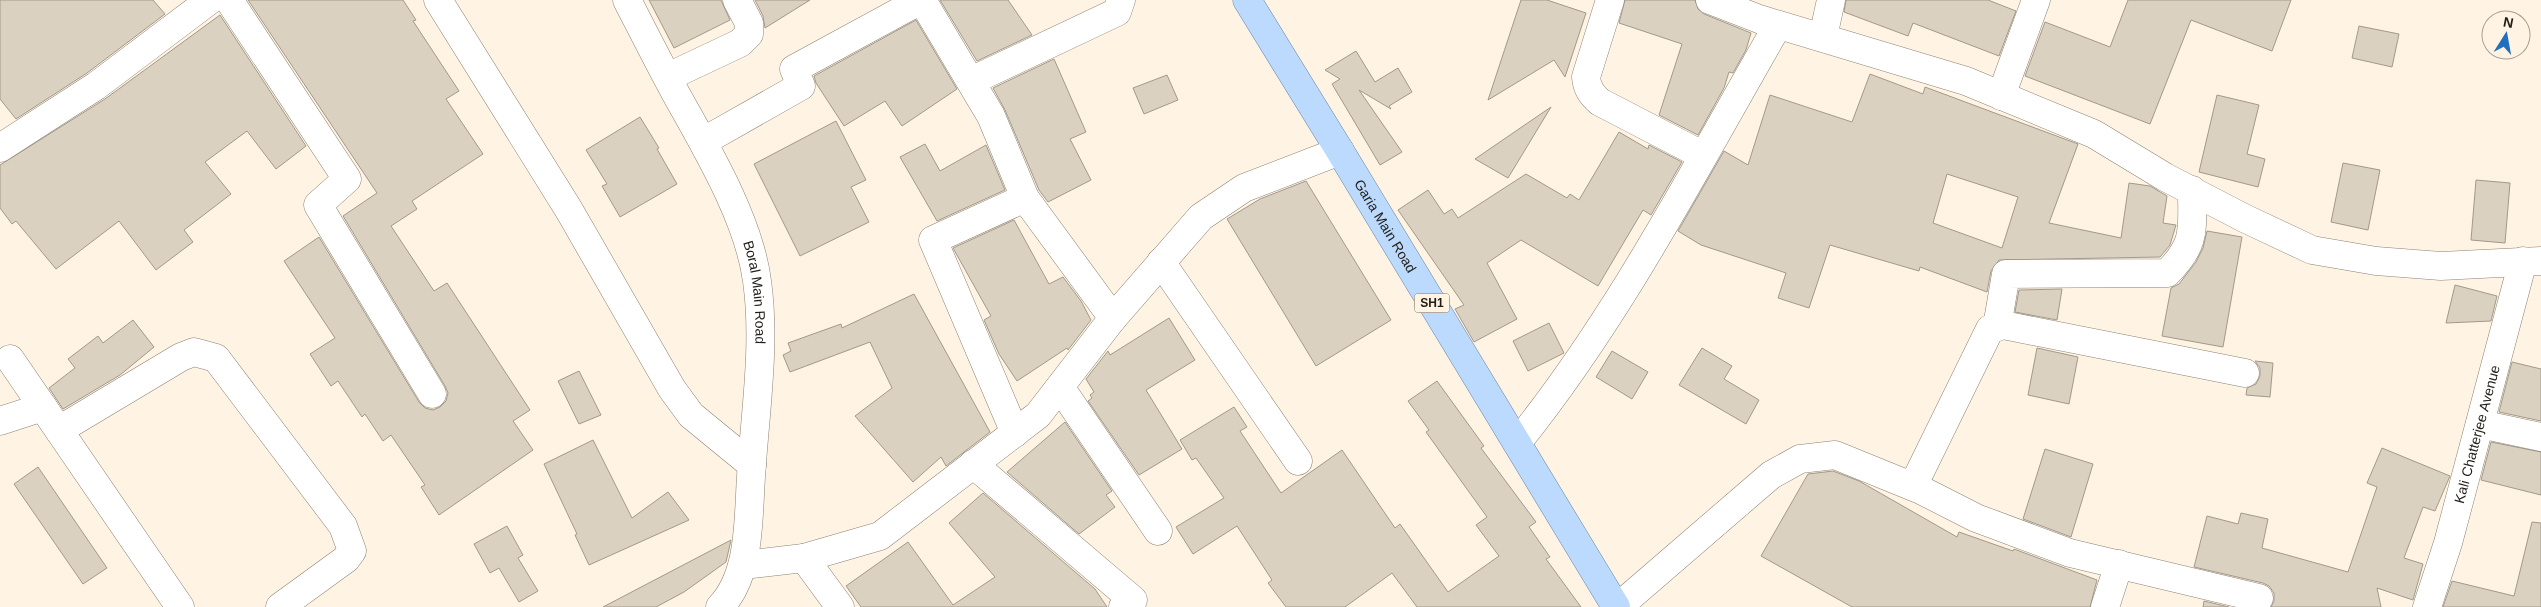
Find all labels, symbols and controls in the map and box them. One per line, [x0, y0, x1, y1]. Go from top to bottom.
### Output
north arrow [2481, 10, 2531, 60]
text: N [2502, 13, 2515, 31]
street label: Garia Main Road [1351, 177, 1420, 275]
street label: Boral Main Road [740, 239, 768, 344]
road number: SH1 [1414, 294, 1450, 312]
street label: Kali Chatterjee Avenue [2451, 363, 2503, 505]

